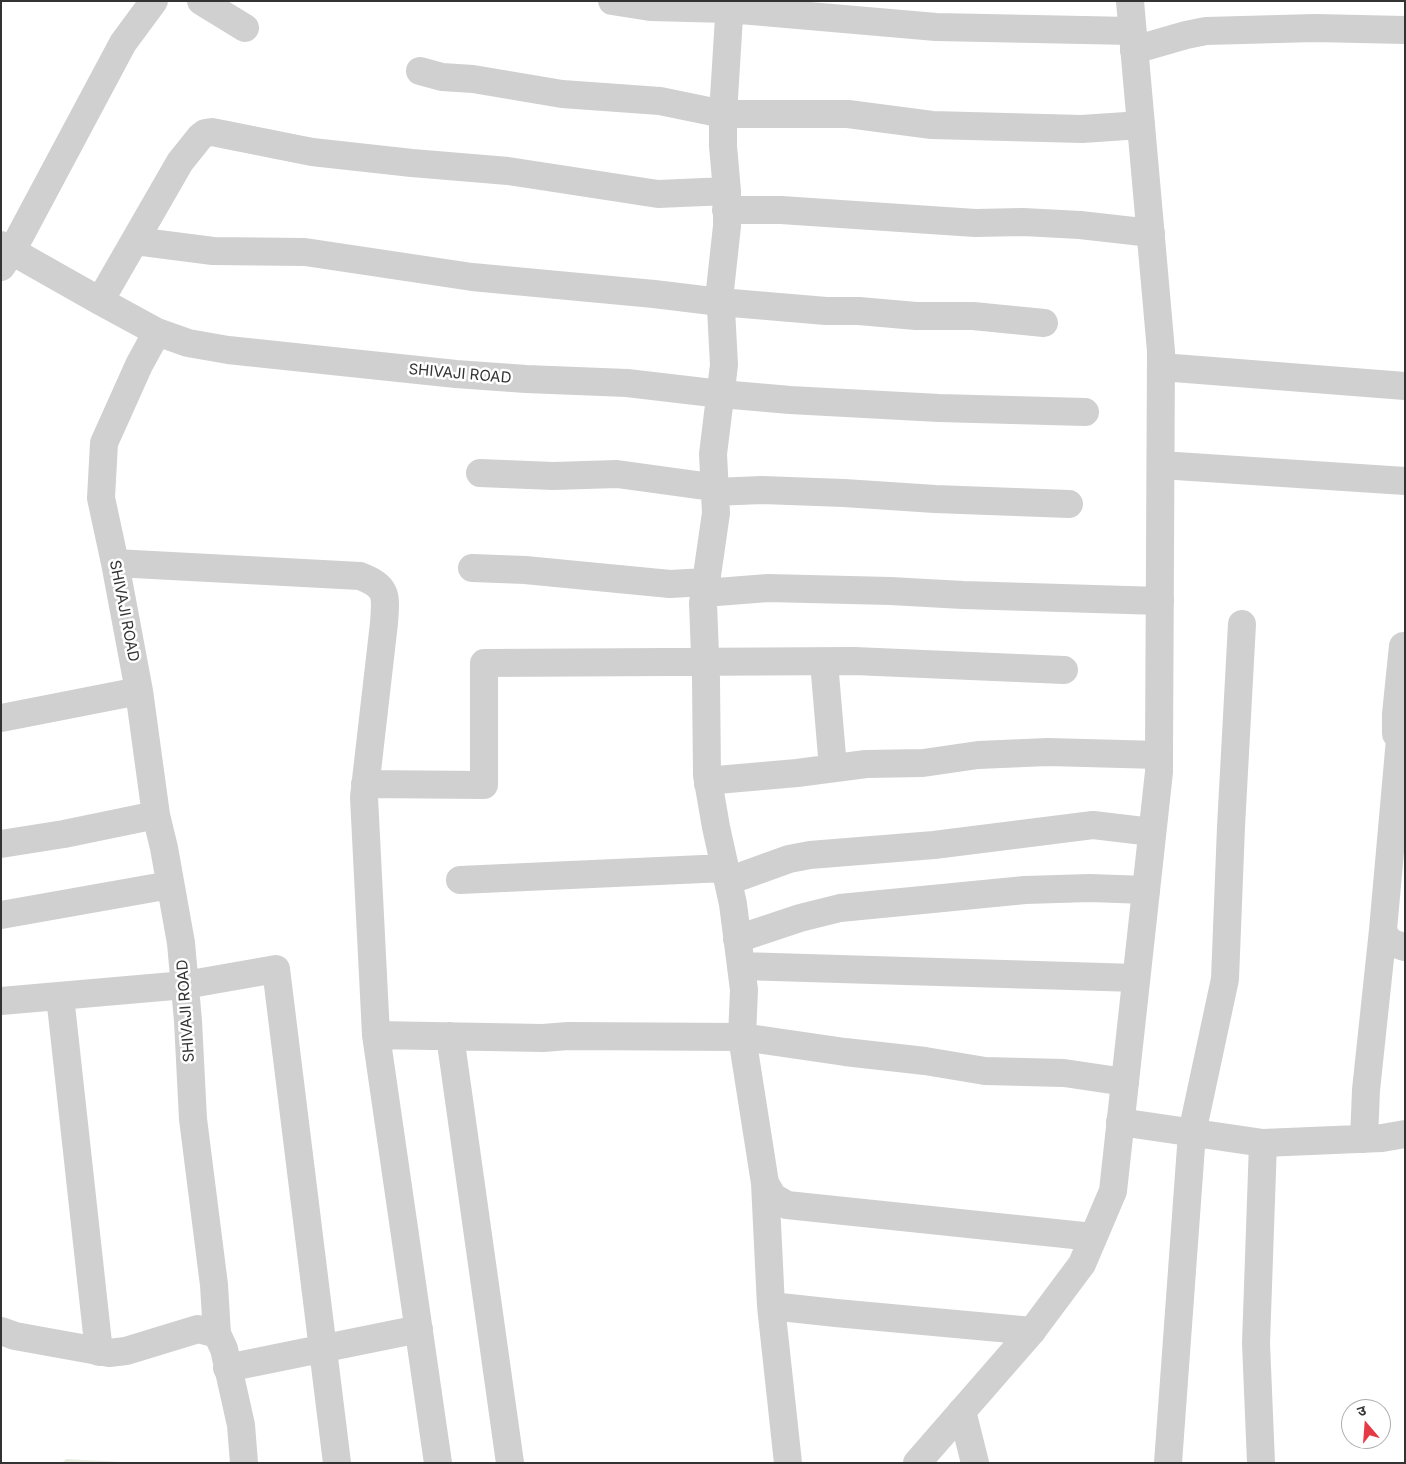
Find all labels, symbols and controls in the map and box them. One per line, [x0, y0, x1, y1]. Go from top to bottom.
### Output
street label: SHIVAJI ROAD [408, 361, 512, 387]
street label: SHIVAJI ROAD [105, 559, 143, 663]
street label: SHIVAJI ROAD [173, 959, 199, 1063]
north arrow [1341, 1399, 1391, 1449]
text: उ [1355, 1401, 1368, 1420]

